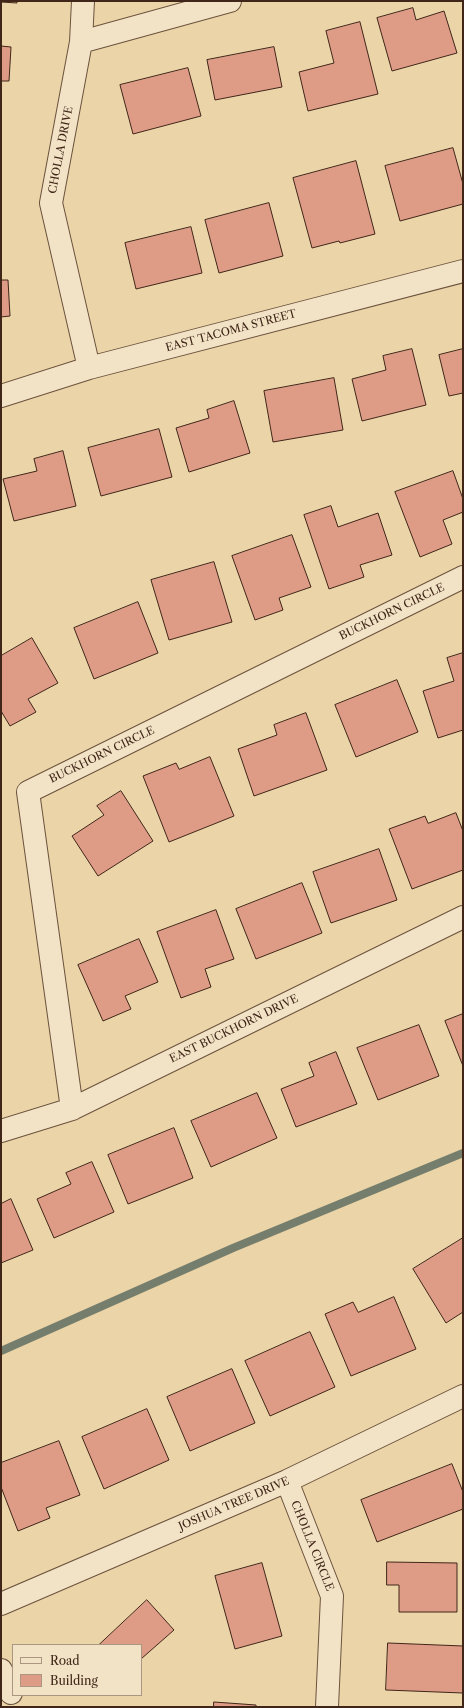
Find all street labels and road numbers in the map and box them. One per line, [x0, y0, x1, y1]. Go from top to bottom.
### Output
street label: CHOLLA DRIVE [46, 105, 76, 195]
street label: EAST TACOMA STREET [164, 307, 298, 355]
street label: BUCKHORN CIRCLE [337, 581, 447, 643]
street label: BUCKHORN CIRCLE [47, 724, 157, 786]
street label: EAST BUCKHORN DRIVE [168, 992, 300, 1066]
street label: JOSHUA TREE DRIVE [177, 1475, 291, 1533]
street label: CHOLLA CIRCLE [288, 1499, 336, 1593]

